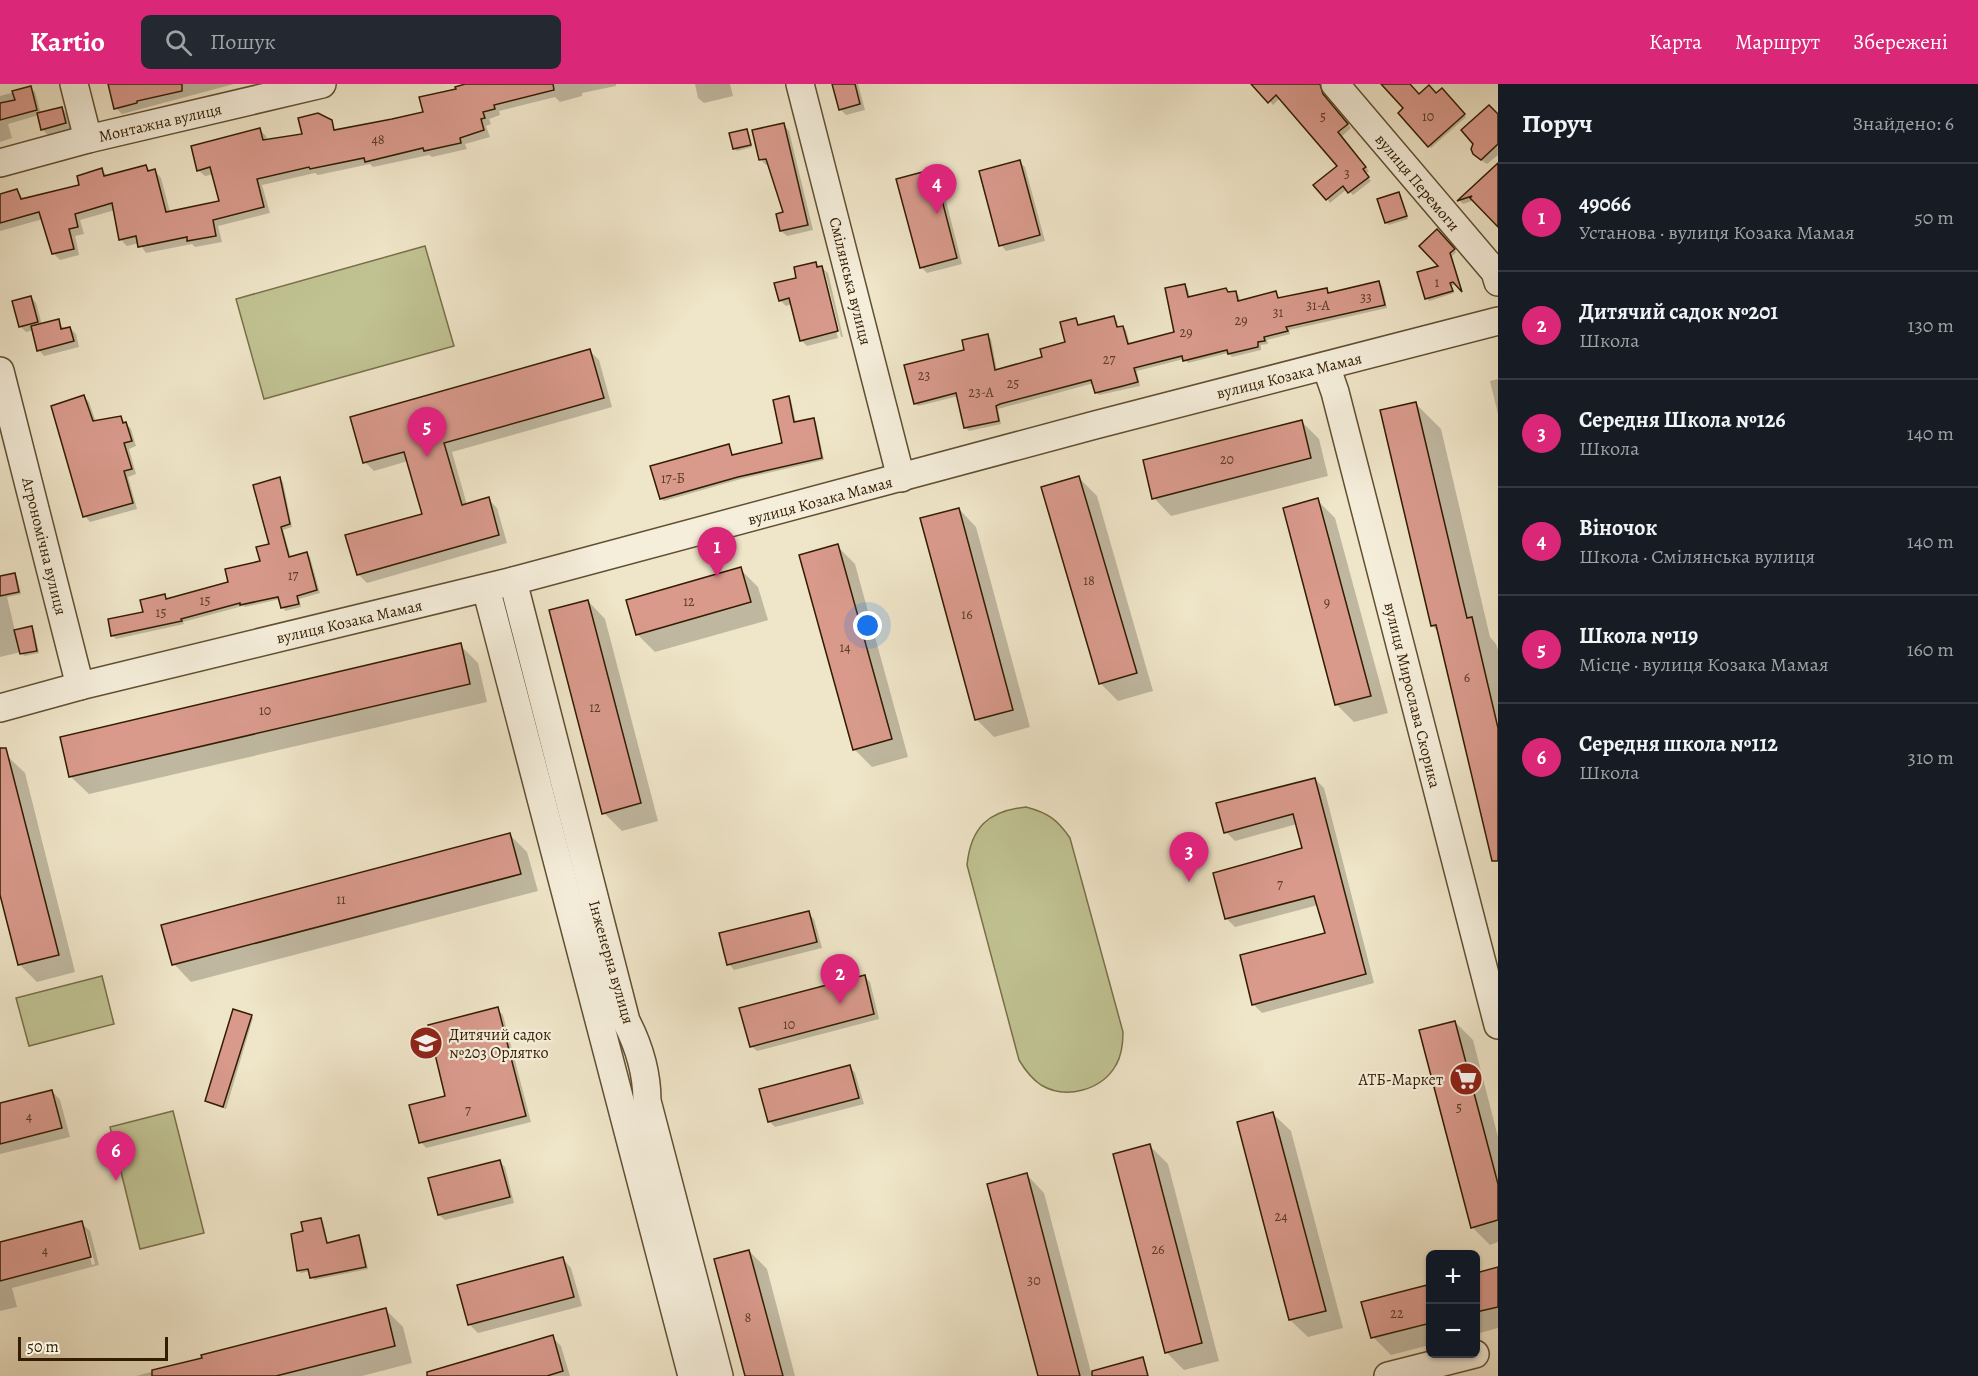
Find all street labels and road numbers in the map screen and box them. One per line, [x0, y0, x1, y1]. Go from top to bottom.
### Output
street label: Монтажна вулиця [96, 98, 224, 148]
street label: вулиця Перемоги [1370, 129, 1465, 236]
street label: Смілянська вулиця [823, 215, 877, 348]
street label: вулиця Козака Мамая [1214, 347, 1365, 405]
street label: вулиця Козака Мамая [745, 471, 895, 531]
street label: Агрономічна вулиця [16, 474, 72, 618]
street label: вулиця Козака Мамая [274, 594, 425, 649]
street label: вулиця Мирослава Скорика [1378, 600, 1446, 791]
street label: Інженерна вулиця [583, 898, 639, 1027]

